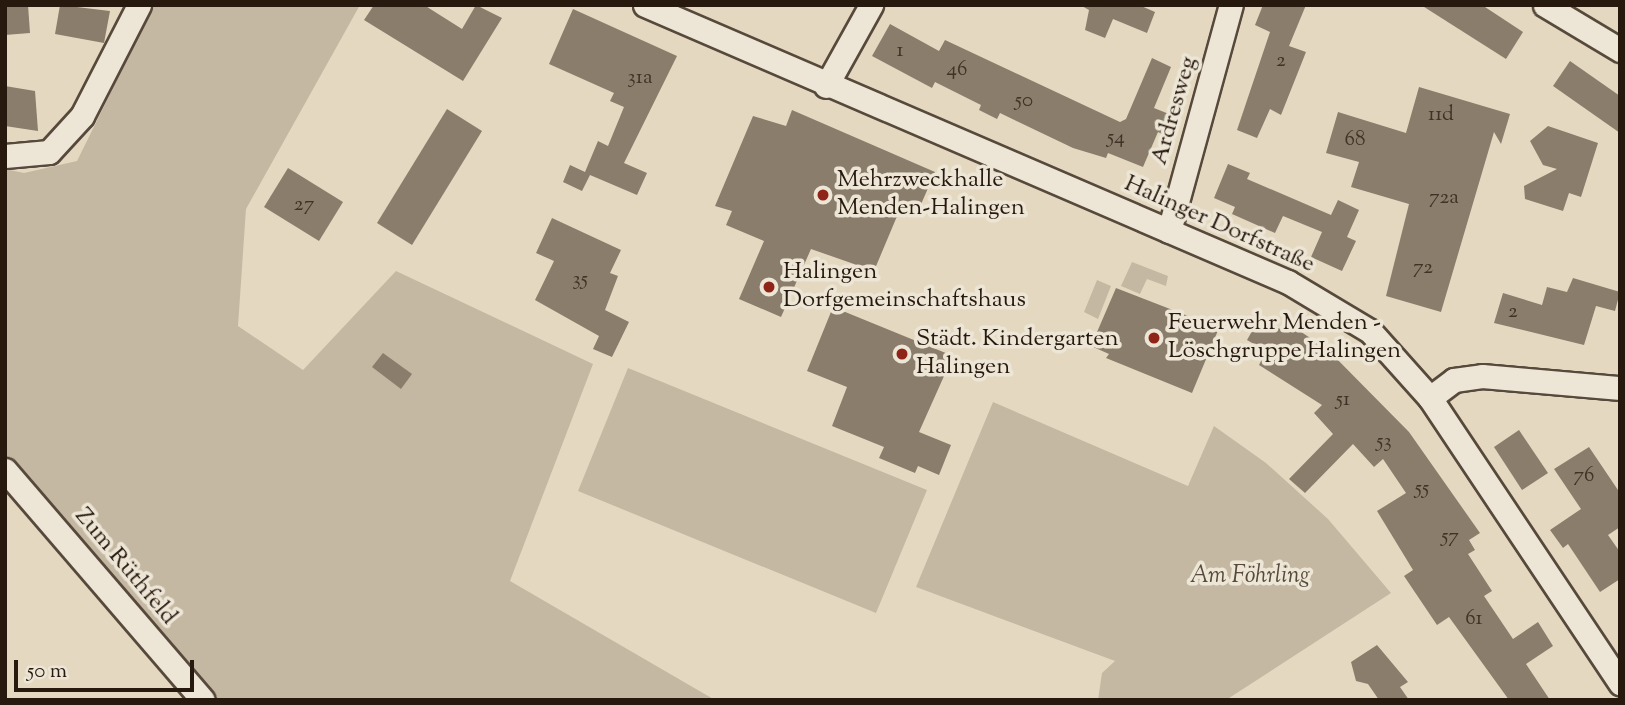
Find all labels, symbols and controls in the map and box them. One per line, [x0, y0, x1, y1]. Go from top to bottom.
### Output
house number: 1 [896, 38, 904, 64]
house number: 2 [1276, 48, 1286, 74]
street label: Ardresweg [1146, 54, 1204, 168]
house number: 46 [947, 57, 967, 83]
house number: 31a [627, 65, 653, 91]
house number: 50 [1015, 88, 1033, 114]
house number: 11d [1428, 102, 1454, 128]
house number: 54 [1107, 125, 1125, 151]
house number: 68 [1345, 127, 1365, 153]
place label: Mehrzweckhalle Menden-Halingen [837, 167, 1025, 223]
street label: Halinger Dorfstraße [1119, 170, 1319, 280]
house number: 72a [1429, 185, 1459, 211]
marker: Mehrzweckhalle Menden-Halingen [815, 187, 831, 203]
house number: 27 [294, 192, 314, 218]
house number: 72 [1413, 255, 1433, 281]
place label: Halingen Dorfgemeinschaftshaus [783, 259, 1026, 315]
house number: 35 [572, 267, 588, 293]
marker: Halingen Dorfgemeinschaftshaus [761, 279, 777, 295]
house number: 2 [1508, 299, 1518, 325]
place label: Feuerwehr Menden - Löschgruppe Halingen [1168, 310, 1401, 366]
place label: Städt. Kindergarten Halingen [916, 326, 1119, 382]
marker: Feuerwehr Menden - Löschgruppe Halingen [1146, 330, 1162, 346]
marker: Städt. Kindergarten Halingen [894, 346, 910, 362]
house number: 51 [1336, 387, 1350, 413]
house number: 53 [1376, 429, 1392, 455]
house number: 76 [1574, 463, 1594, 489]
house number: 55 [1415, 476, 1429, 502]
street label: Zum Rüthfeld [68, 503, 182, 631]
house number: 57 [1441, 524, 1459, 550]
park label: Am Föhrling [1190, 563, 1310, 591]
house number: 61 [1465, 606, 1483, 632]
scale bar [18, 646, 198, 690]
text: 50 m [27, 657, 67, 687]

